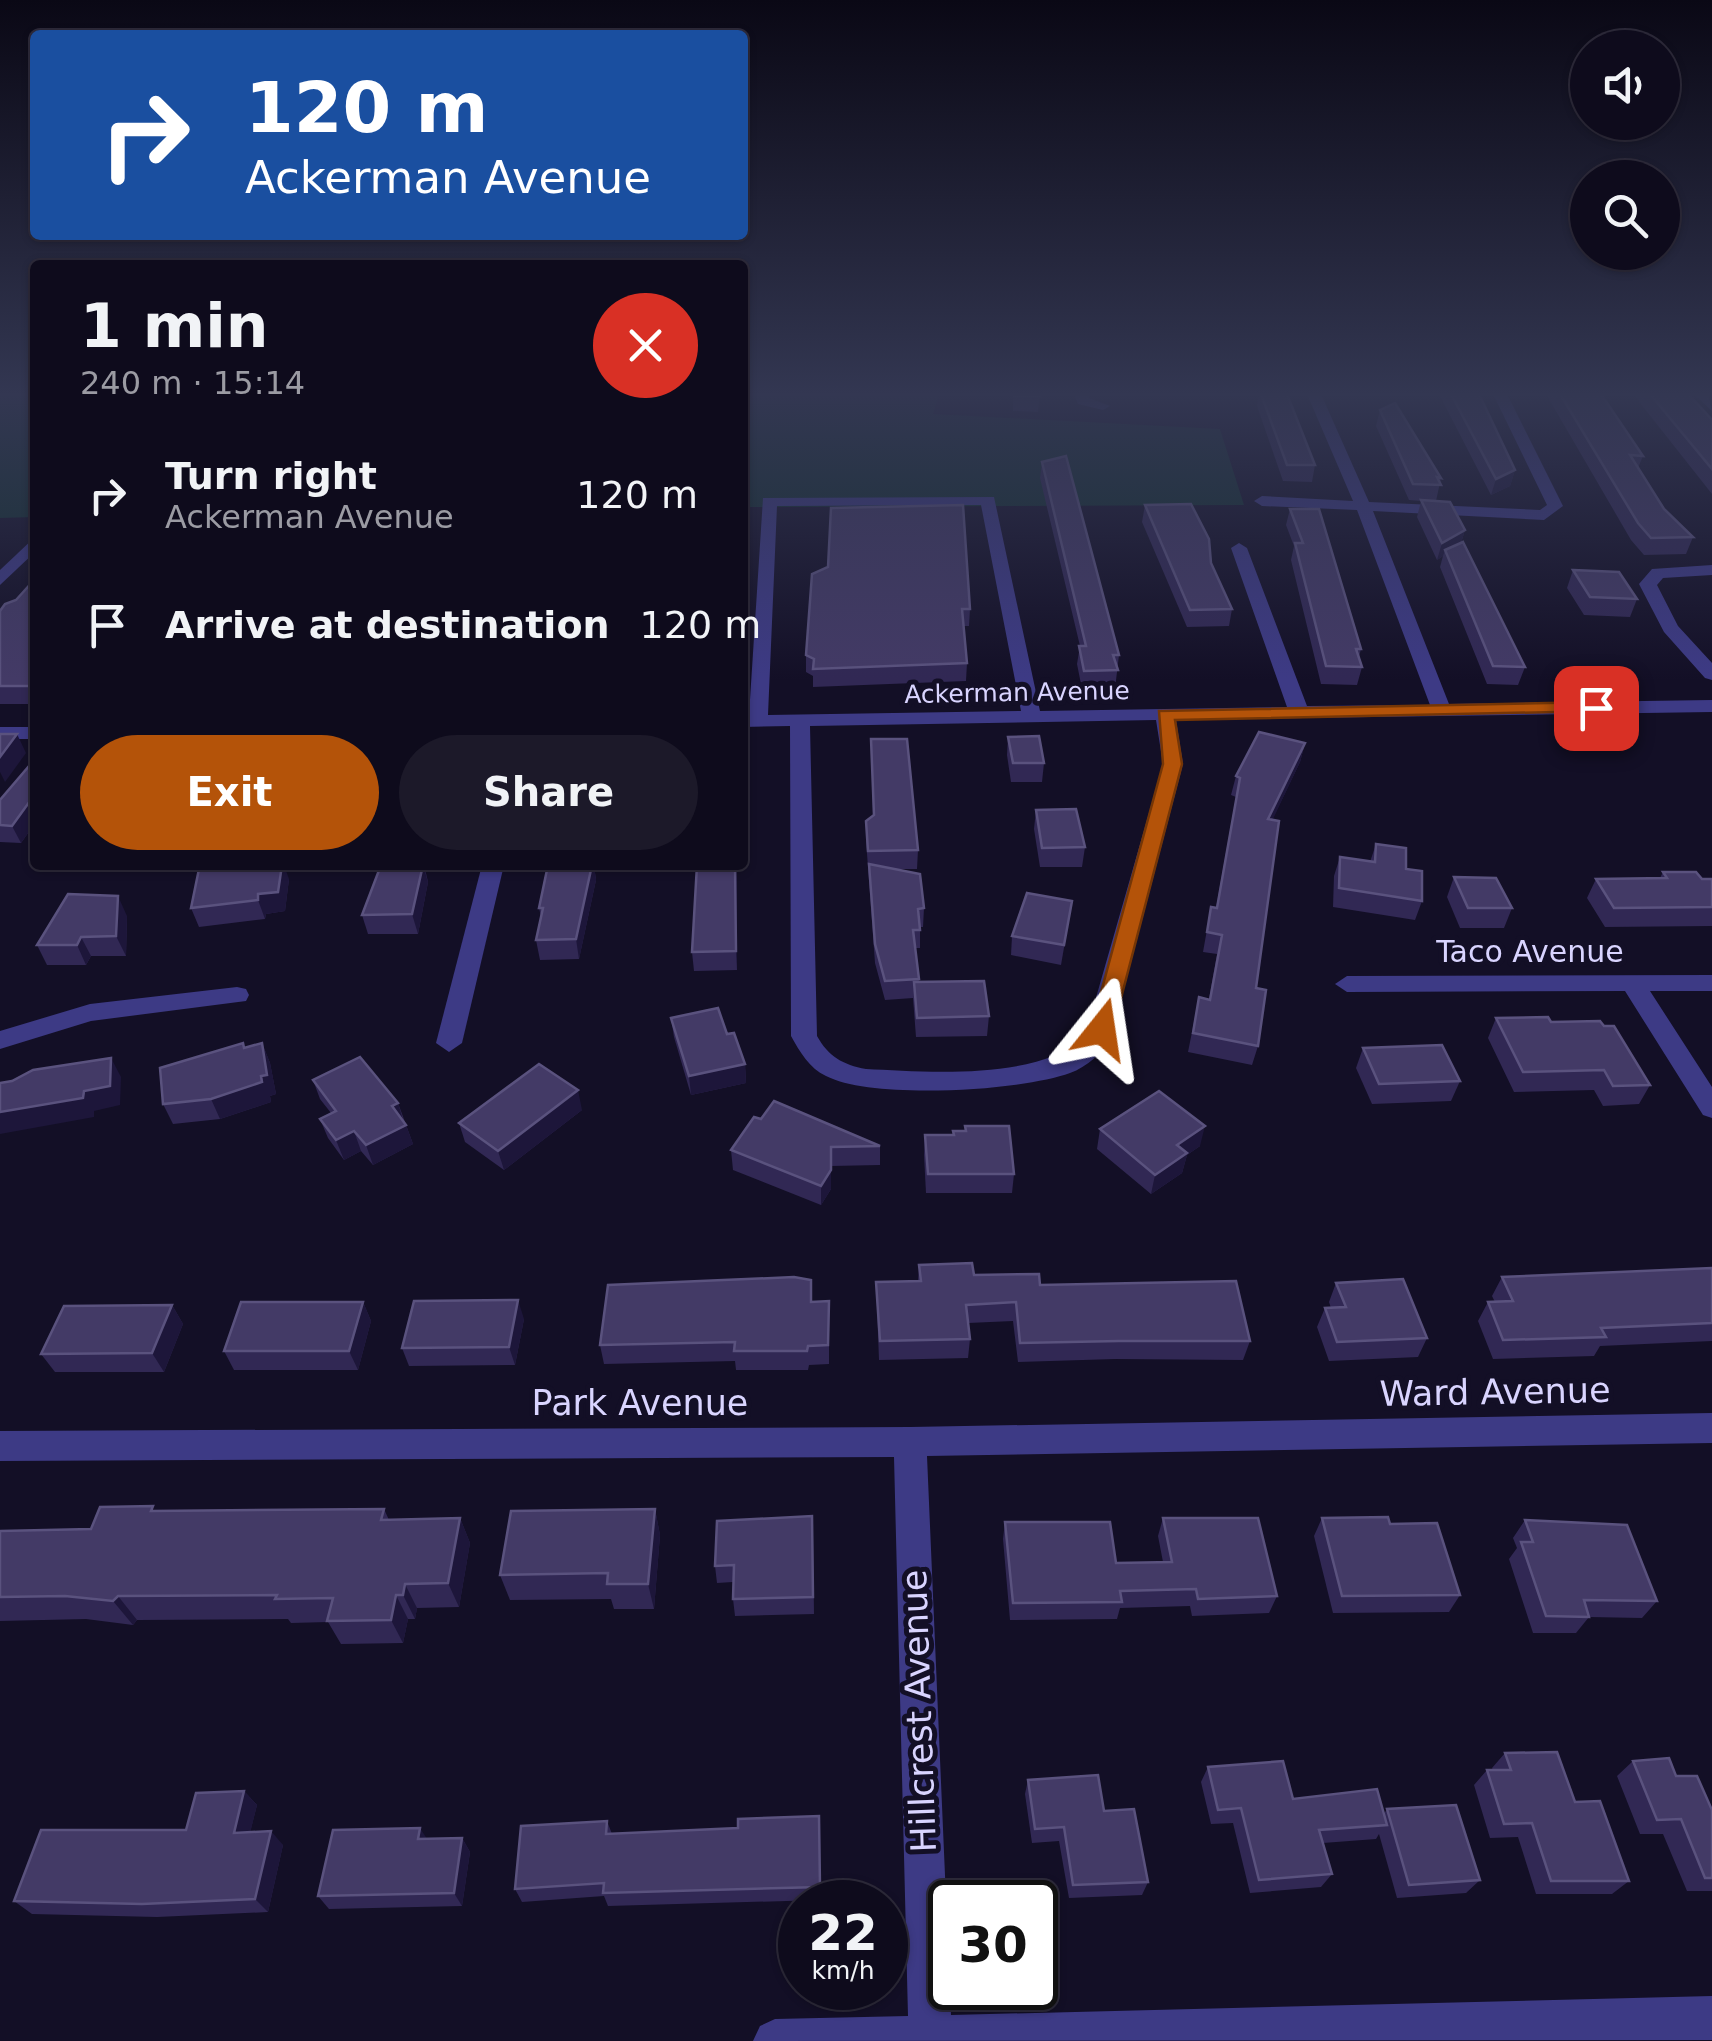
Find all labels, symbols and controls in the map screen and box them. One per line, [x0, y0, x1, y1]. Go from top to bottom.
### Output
map controls [1570, 30, 1680, 270]
button: sound [1570, 30, 1680, 140]
text: 120 m [245, 67, 488, 149]
icon: right [80, 70, 210, 200]
text: Ackerman Avenue [245, 151, 651, 204]
button: search [1570, 160, 1680, 270]
text: 1 min [80, 291, 268, 361]
button: close [593, 293, 698, 398]
text: 240 m · 15:14 [80, 364, 305, 402]
text: Turn right [165, 454, 377, 498]
icon: right [80, 468, 135, 523]
text: 120 m [576, 473, 698, 517]
text: Ackerman Avenue [165, 498, 454, 536]
icon: arrive [80, 598, 135, 653]
text: Arrive at destination [165, 603, 610, 647]
text: 120 m [640, 603, 761, 647]
pin [1554, 666, 1639, 751]
street label: Ackerman Avenue [904, 676, 1130, 709]
icon: arrive [1569, 681, 1624, 736]
button: Exit [80, 735, 379, 850]
button: Share [399, 735, 698, 850]
street label: Taco Avenue [1435, 934, 1624, 969]
position arrow [1050, 977, 1154, 1081]
street label: Ward Avenue [1379, 1370, 1611, 1414]
street label: Park Avenue [532, 1383, 748, 1423]
street label: Hillcrest Avenue [894, 1569, 944, 1853]
speed limit sign: 30 [928, 1880, 1058, 2010]
text: 22 [808, 1904, 878, 1962]
text: km/h [811, 1956, 875, 1985]

